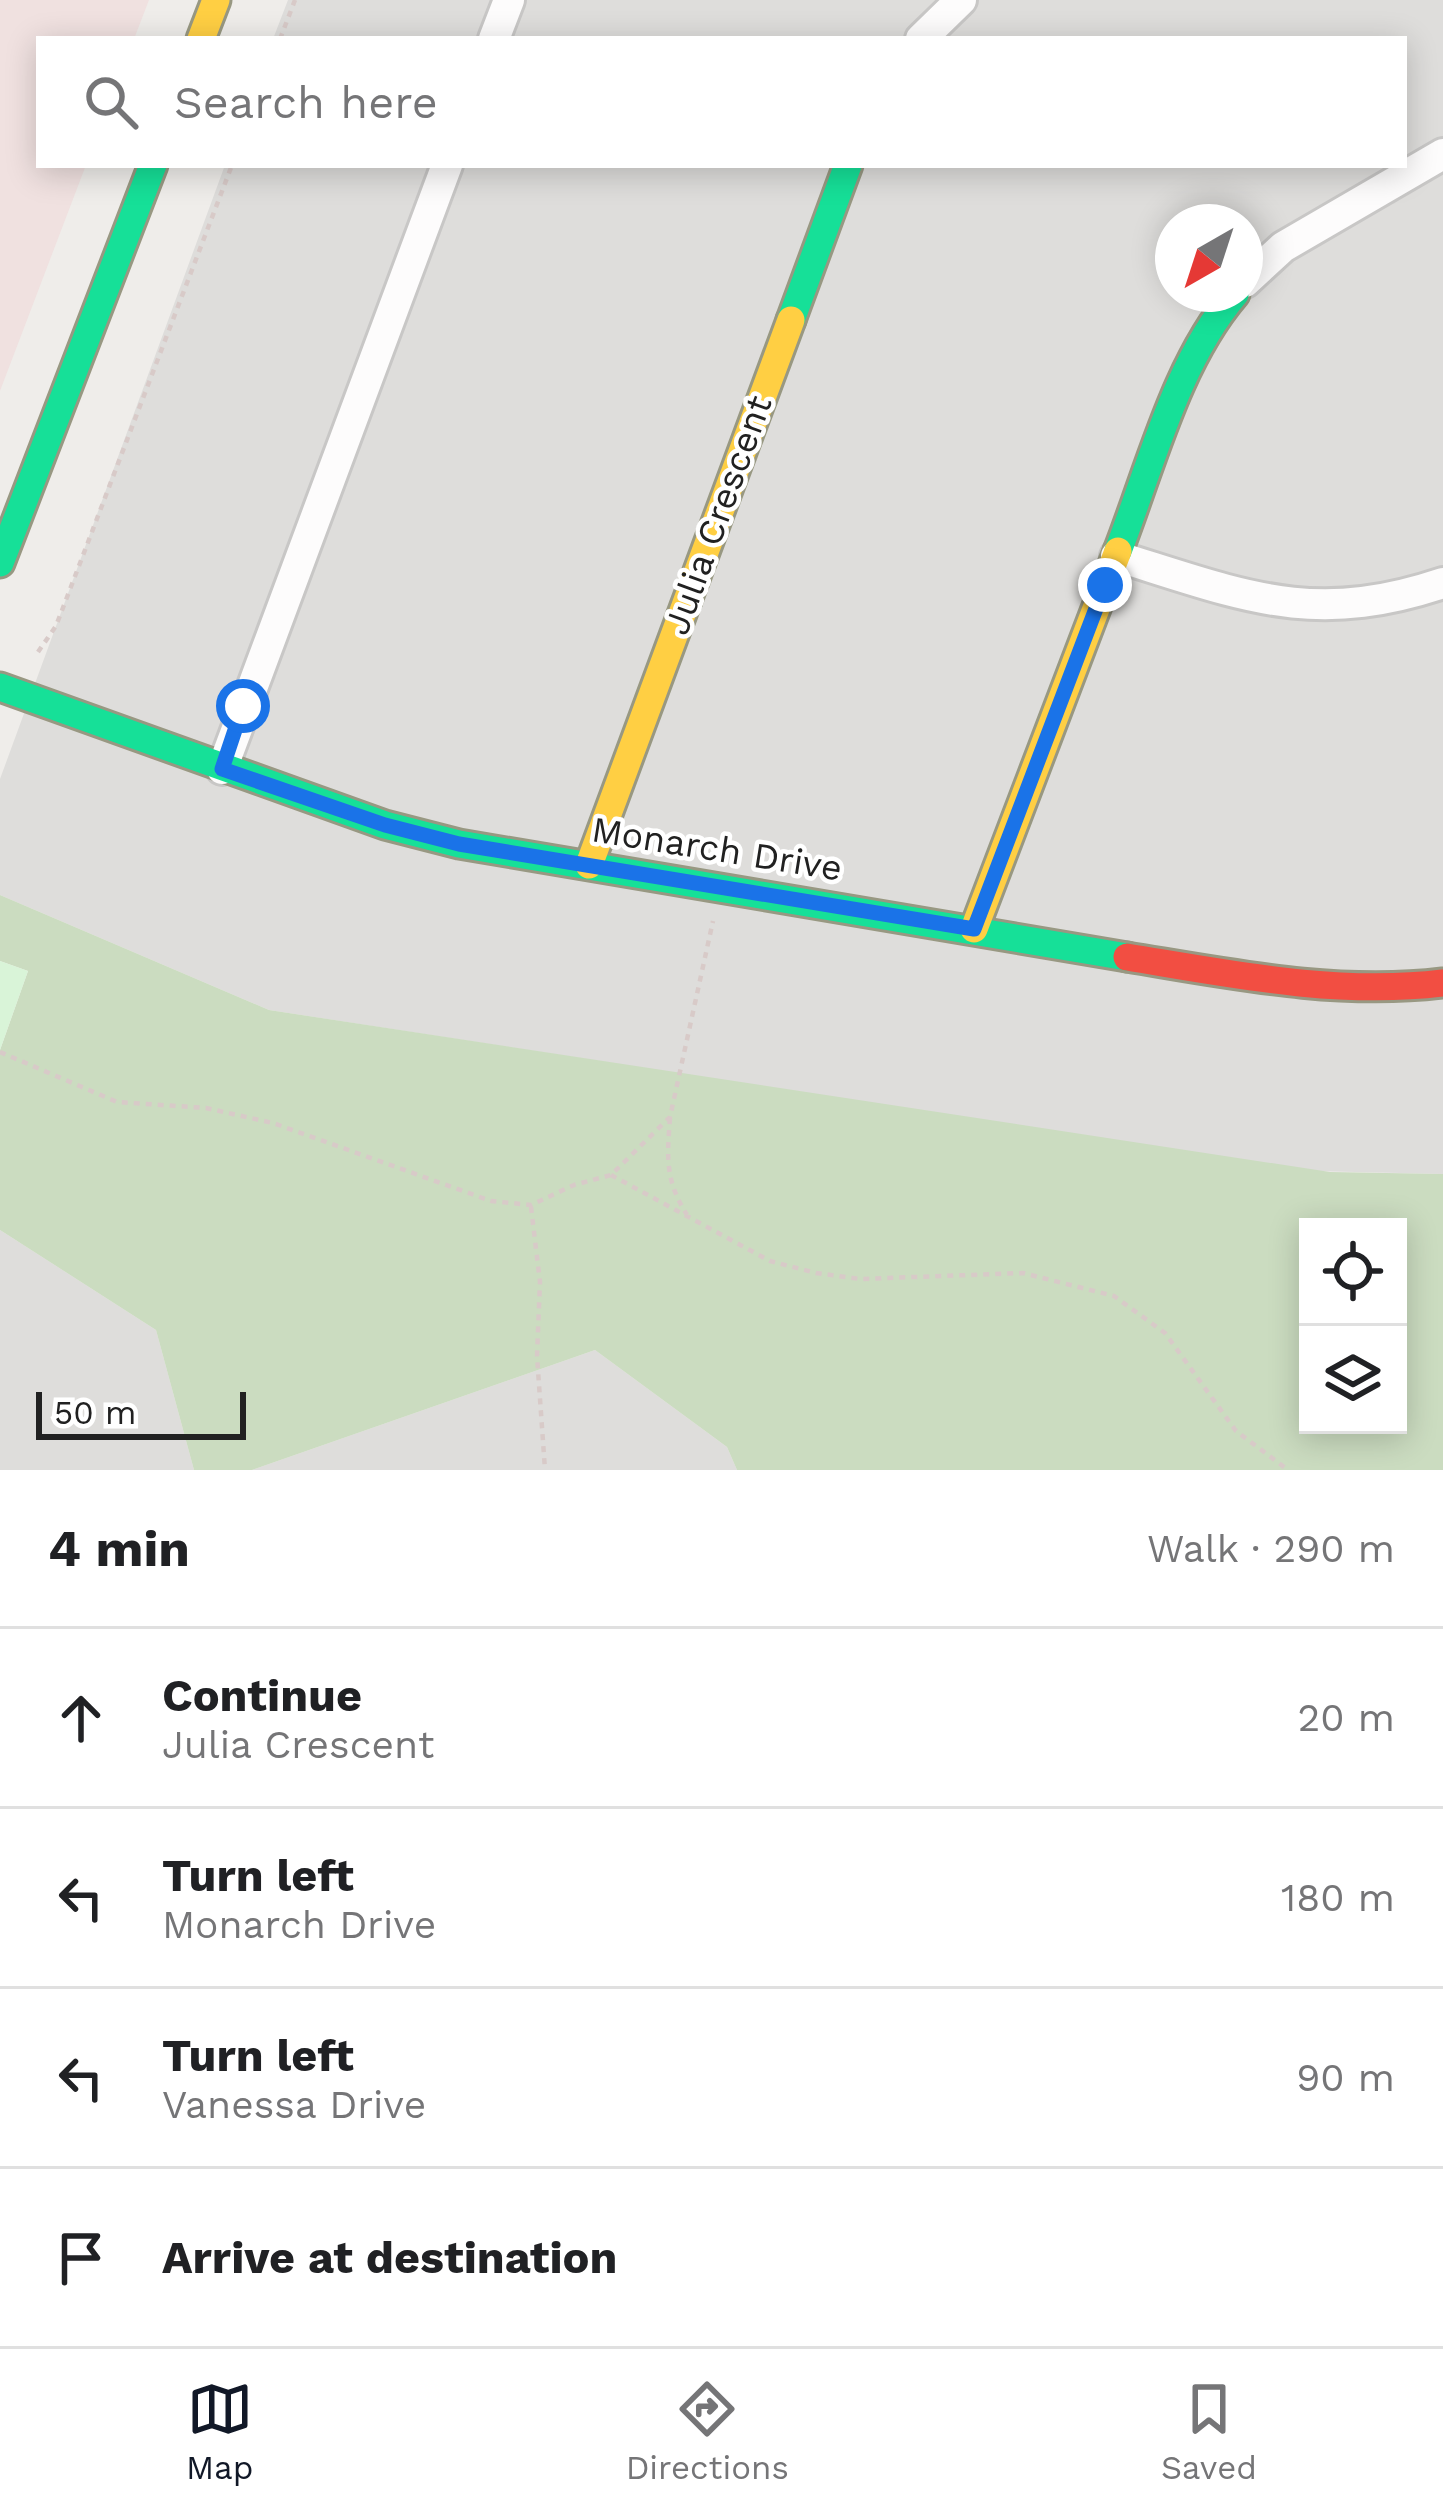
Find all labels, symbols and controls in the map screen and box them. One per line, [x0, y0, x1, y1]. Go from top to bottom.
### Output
search box [36, 36, 1407, 168]
icon: search [78, 69, 144, 135]
text: Search here [174, 76, 438, 129]
north arrow [1155, 204, 1263, 312]
street label: Julia Crescent [655, 390, 781, 640]
route end [1078, 558, 1132, 612]
route start [216, 679, 270, 733]
street label: Monarch Drive [589, 808, 845, 890]
map controls [1299, 1218, 1407, 1434]
button: locate [1299, 1218, 1407, 1326]
button: layers [1299, 1326, 1407, 1434]
scale bar [36, 1386, 246, 1439]
text: 50 m [54, 1393, 136, 1432]
text: 4 min [48, 1519, 190, 1578]
text: Walk · 290 m [1147, 1526, 1395, 1571]
text: Continue [162, 1669, 362, 1722]
icon: ahead [48, 1685, 114, 1751]
text: 20 m [1298, 1695, 1395, 1740]
text: Julia Crescent [162, 1722, 434, 1767]
text: Turn left [162, 1849, 354, 1902]
icon: left [48, 1865, 114, 1931]
text: 180 m [1281, 1875, 1395, 1920]
text: Monarch Drive [162, 1902, 436, 1947]
text: Turn left [162, 2029, 354, 2082]
icon: left [48, 2045, 114, 2111]
text: 90 m [1296, 2055, 1395, 2100]
text: Vanessa Drive [162, 2082, 426, 2127]
icon: arrive [48, 2225, 114, 2291]
text: Arrive at destination [162, 2231, 617, 2284]
tab: Map [186, 2376, 253, 2487]
tab: Directions [626, 2376, 789, 2487]
tab: Saved [1161, 2376, 1257, 2487]

